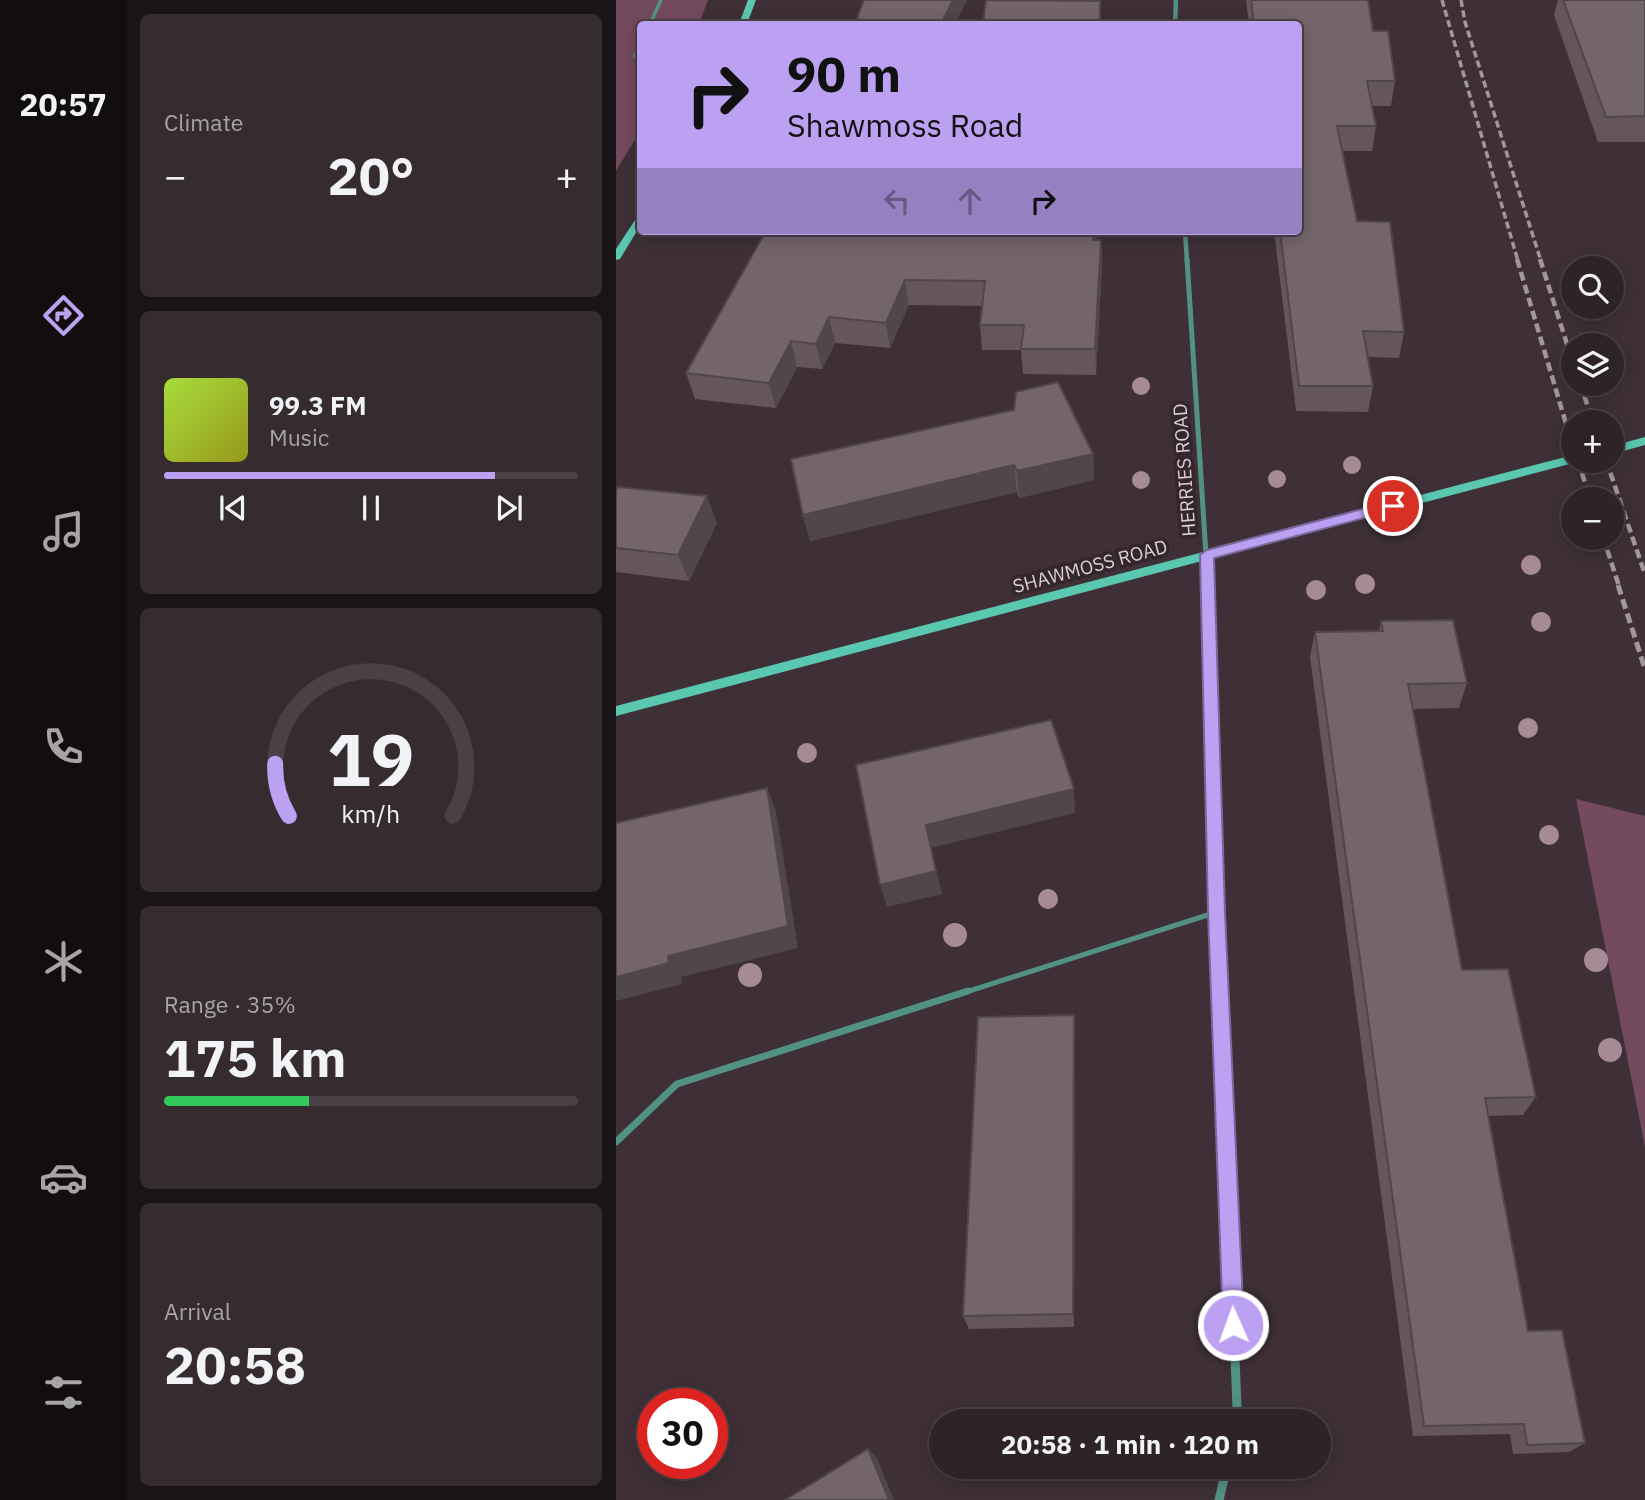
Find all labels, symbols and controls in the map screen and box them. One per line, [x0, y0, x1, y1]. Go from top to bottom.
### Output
text: 90 m [787, 42, 901, 105]
icon: right [672, 49, 763, 140]
text: 20:57 [19, 83, 107, 125]
text: Shawmoss Road [787, 104, 1023, 146]
text: Climate [164, 107, 243, 137]
text: 20° [328, 142, 414, 209]
text: − [164, 151, 187, 200]
text: + [555, 151, 578, 200]
icon: left [878, 182, 916, 220]
icon: ahead [951, 182, 989, 220]
icon: right [1024, 182, 1062, 220]
map controls [1561, 256, 1624, 550]
button: search [1561, 256, 1624, 319]
icon: directions [39, 291, 88, 340]
button: layers [1561, 333, 1624, 396]
text: 99.3 FM [269, 388, 367, 422]
street label: HERRIES ROAD [1167, 403, 1201, 537]
button: + [1561, 410, 1624, 473]
text: Music [269, 422, 329, 452]
pin [1363, 476, 1423, 536]
icon: arrive [1374, 487, 1412, 525]
button: − [1561, 487, 1624, 550]
icon: previous [214, 489, 252, 527]
icon: pause [352, 489, 390, 527]
icon: next [490, 489, 528, 527]
icon: music [39, 507, 88, 556]
street label: SHAWMOSS ROAD [1010, 534, 1170, 598]
text: 19 [327, 711, 415, 806]
icon: phone [39, 722, 88, 771]
text: km/h [342, 797, 400, 830]
icon: climate [39, 937, 88, 986]
text: Range · 35% [164, 989, 296, 1019]
text: 175 km [164, 1024, 346, 1091]
icon: car [39, 1153, 88, 1202]
position arrow [1196, 1288, 1270, 1362]
text: Arrival [164, 1296, 231, 1326]
text: 20:58 [164, 1331, 306, 1398]
icon: filters [39, 1368, 88, 1417]
speed limit sign: 30 [637, 1388, 728, 1479]
text: 20:58 · 1 min · 120 m [1001, 1427, 1259, 1461]

